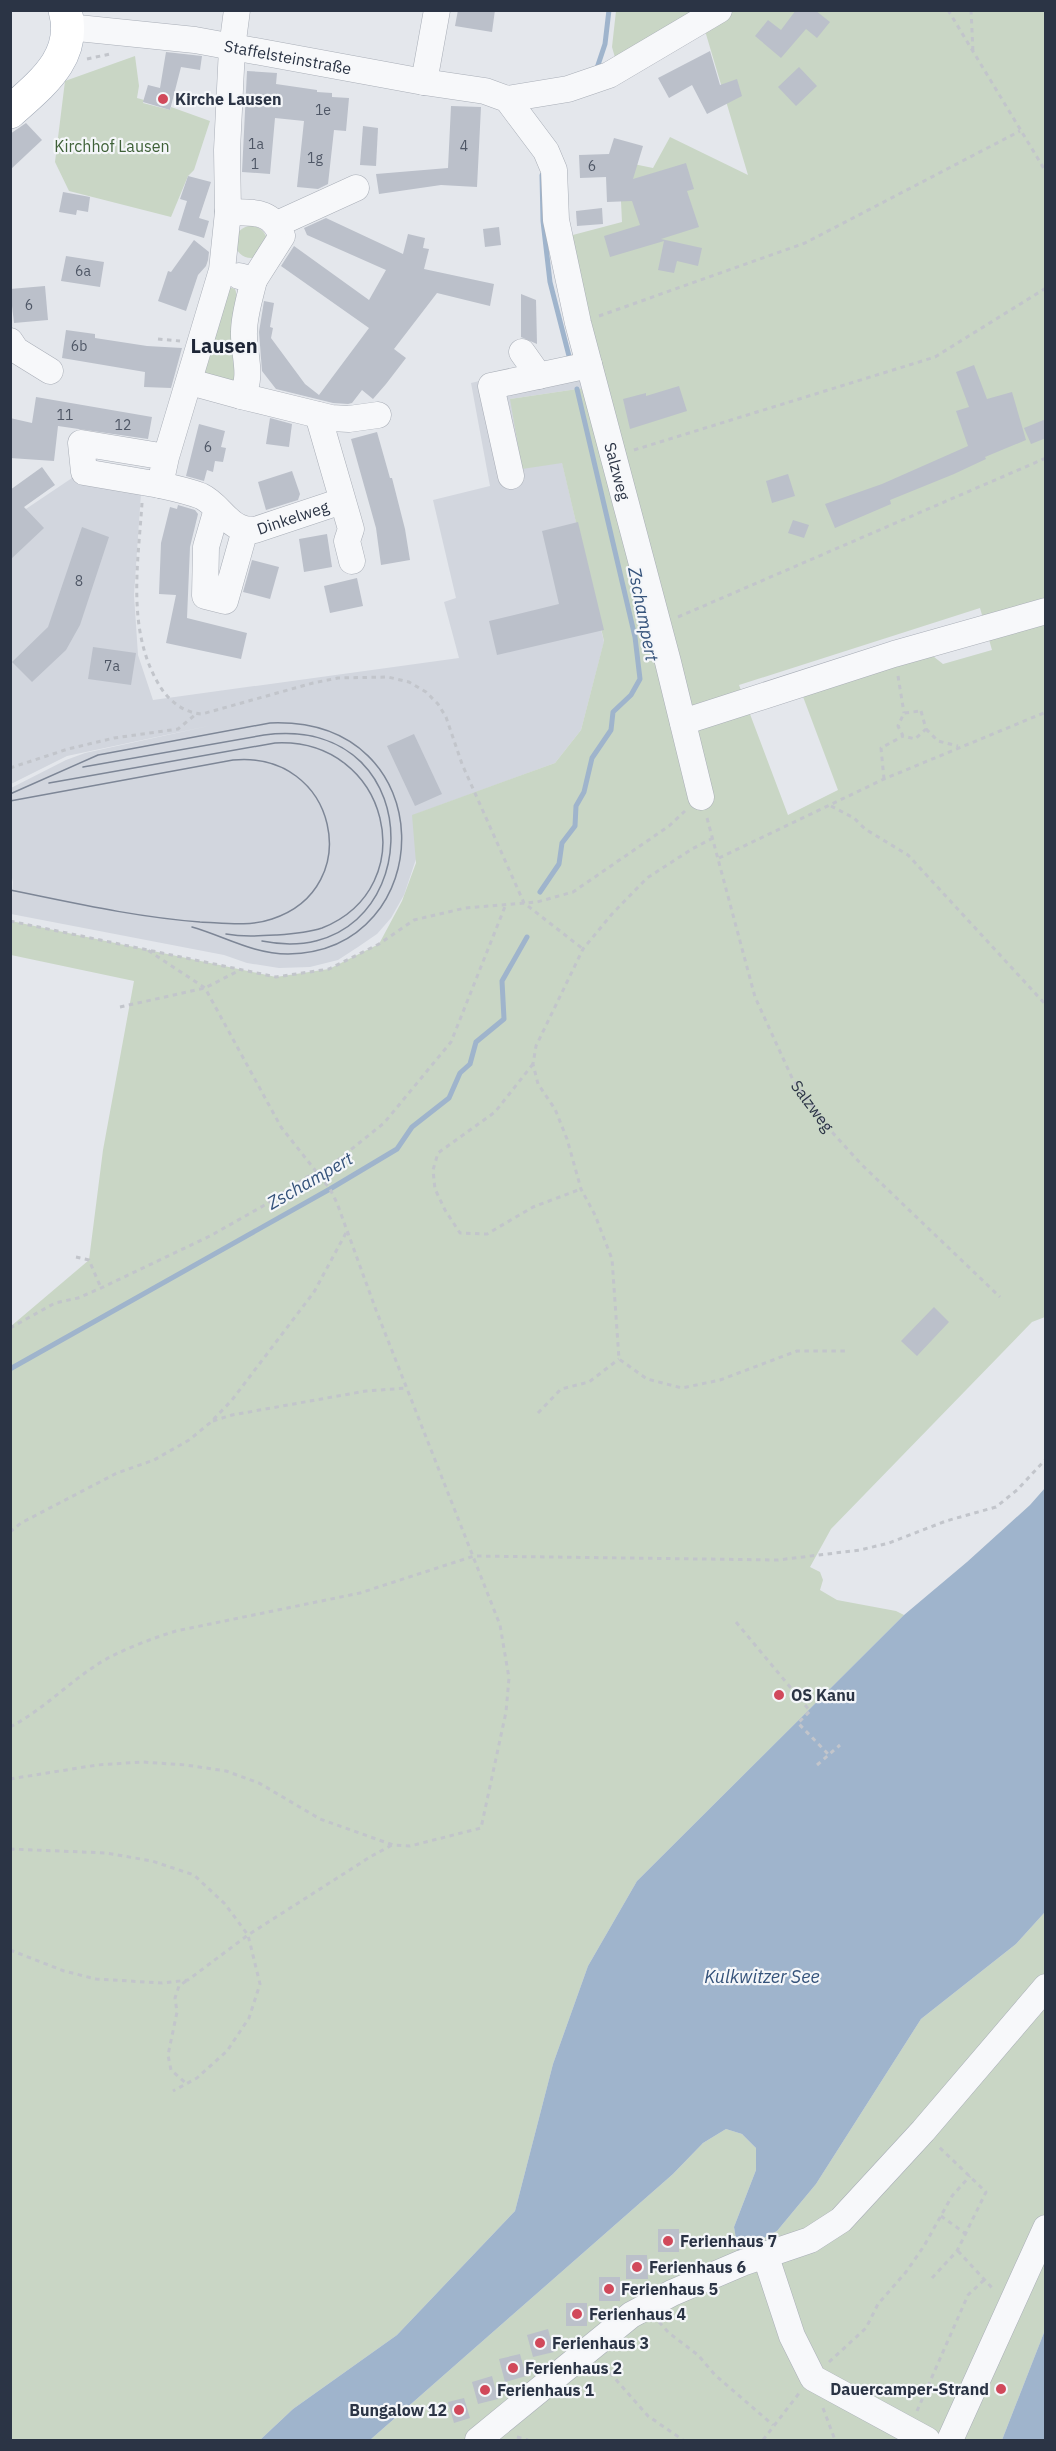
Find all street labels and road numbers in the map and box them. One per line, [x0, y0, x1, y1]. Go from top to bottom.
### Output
street label: Staffelsteinstraße [223, 36, 353, 79]
street label: Salzweg [600, 440, 635, 503]
street label: Dinkelweg [254, 496, 332, 539]
street label: Salzweg [787, 1076, 838, 1136]

